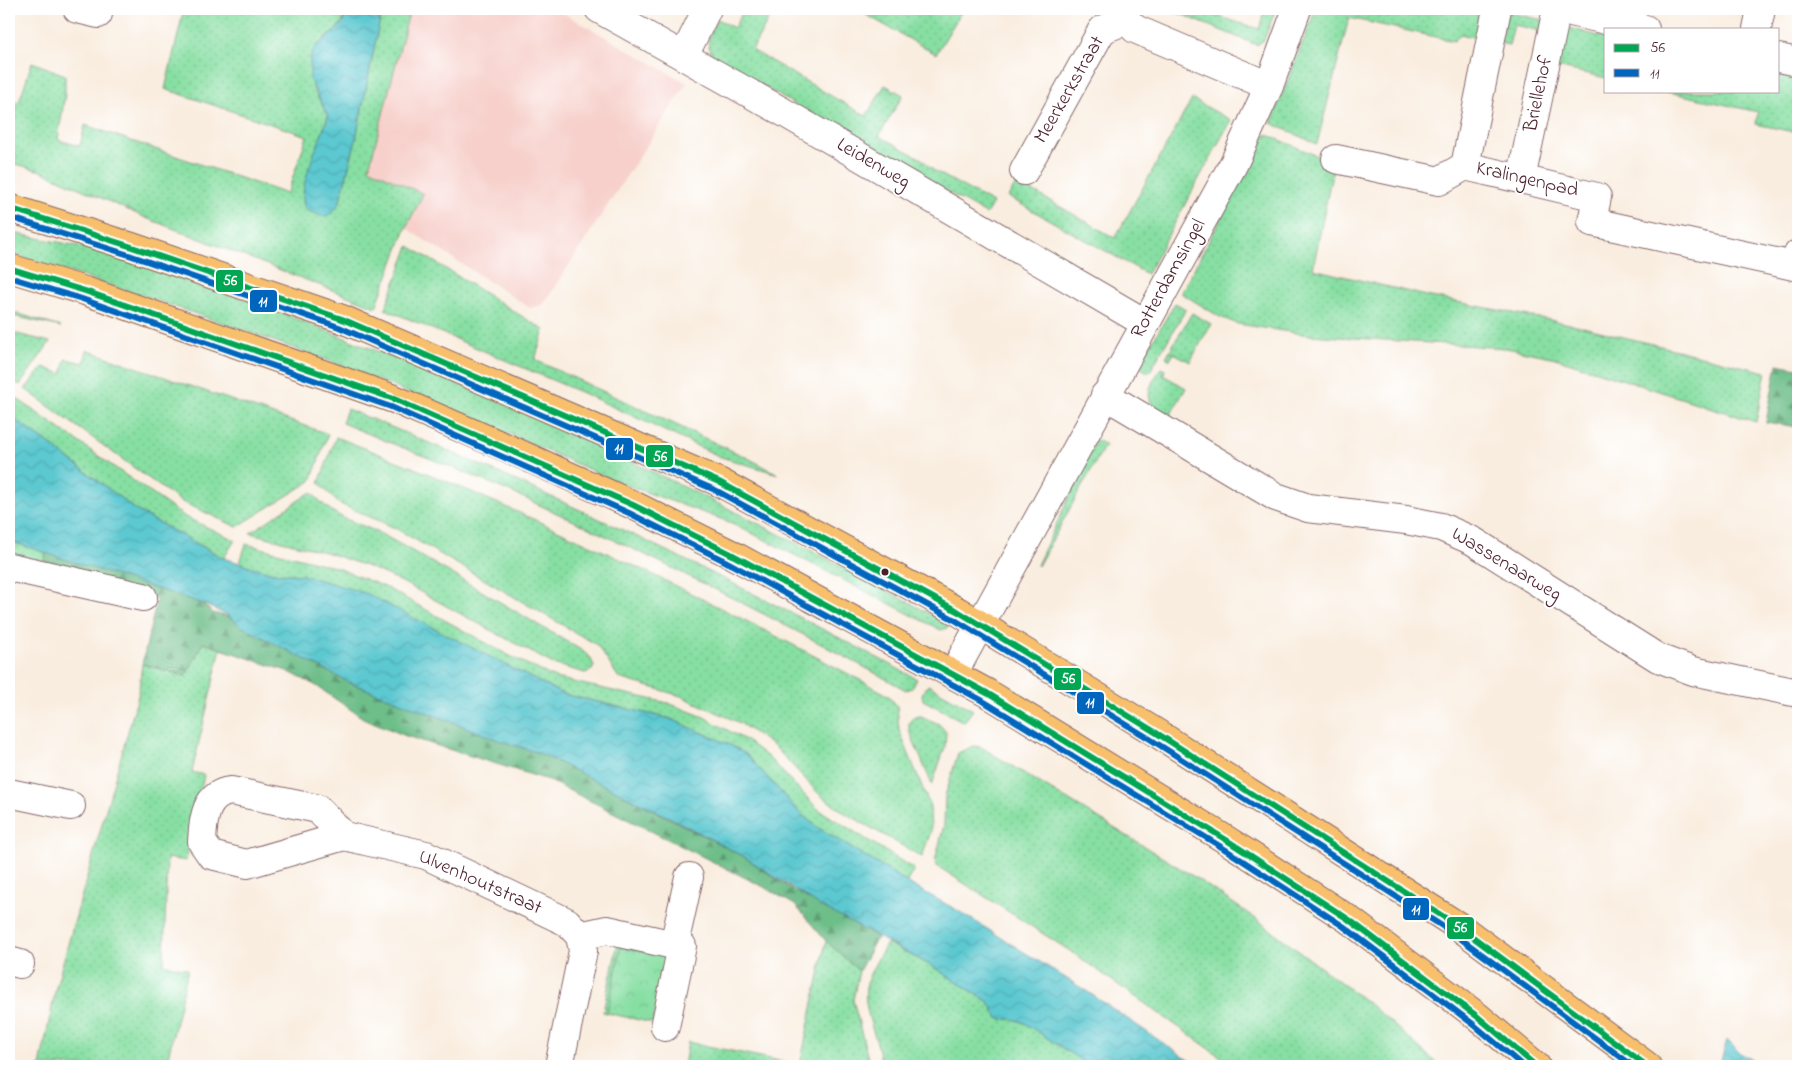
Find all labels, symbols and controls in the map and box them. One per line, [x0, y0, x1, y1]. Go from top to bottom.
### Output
legend [1604, 28, 1780, 92]
street label: Meerkerkstraat [1027, 30, 1113, 149]
text: 56 [1650, 37, 1666, 59]
street label: Briellehof [1517, 53, 1561, 136]
text: 11 [1650, 63, 1660, 85]
street label: Leidenweg [830, 131, 915, 198]
street label: Kralingenpad [1473, 154, 1581, 207]
street label: Rotterdamsingel [1124, 214, 1215, 344]
line badge: 56 [215, 269, 244, 293]
text: 56 [223, 271, 238, 292]
line badge: 11 [249, 289, 278, 313]
text: 11 [259, 292, 268, 313]
line badge: 11 [605, 437, 634, 461]
text: 11 [615, 439, 624, 460]
line badge: 56 [645, 444, 674, 468]
text: 56 [653, 447, 668, 468]
street label: Wassenaarweg [1445, 521, 1567, 610]
unlabelled marker [880, 567, 890, 577]
line badge: 56 [1053, 667, 1082, 691]
text: 56 [1061, 669, 1076, 690]
line badge: 11 [1076, 691, 1105, 715]
text: 11 [1086, 693, 1095, 714]
street label: Ulvenhoutstraat [414, 843, 547, 923]
line badge: 11 [1402, 897, 1430, 921]
text: 11 [1412, 900, 1421, 921]
line badge: 56 [1446, 916, 1475, 940]
text: 56 [1453, 918, 1468, 939]

